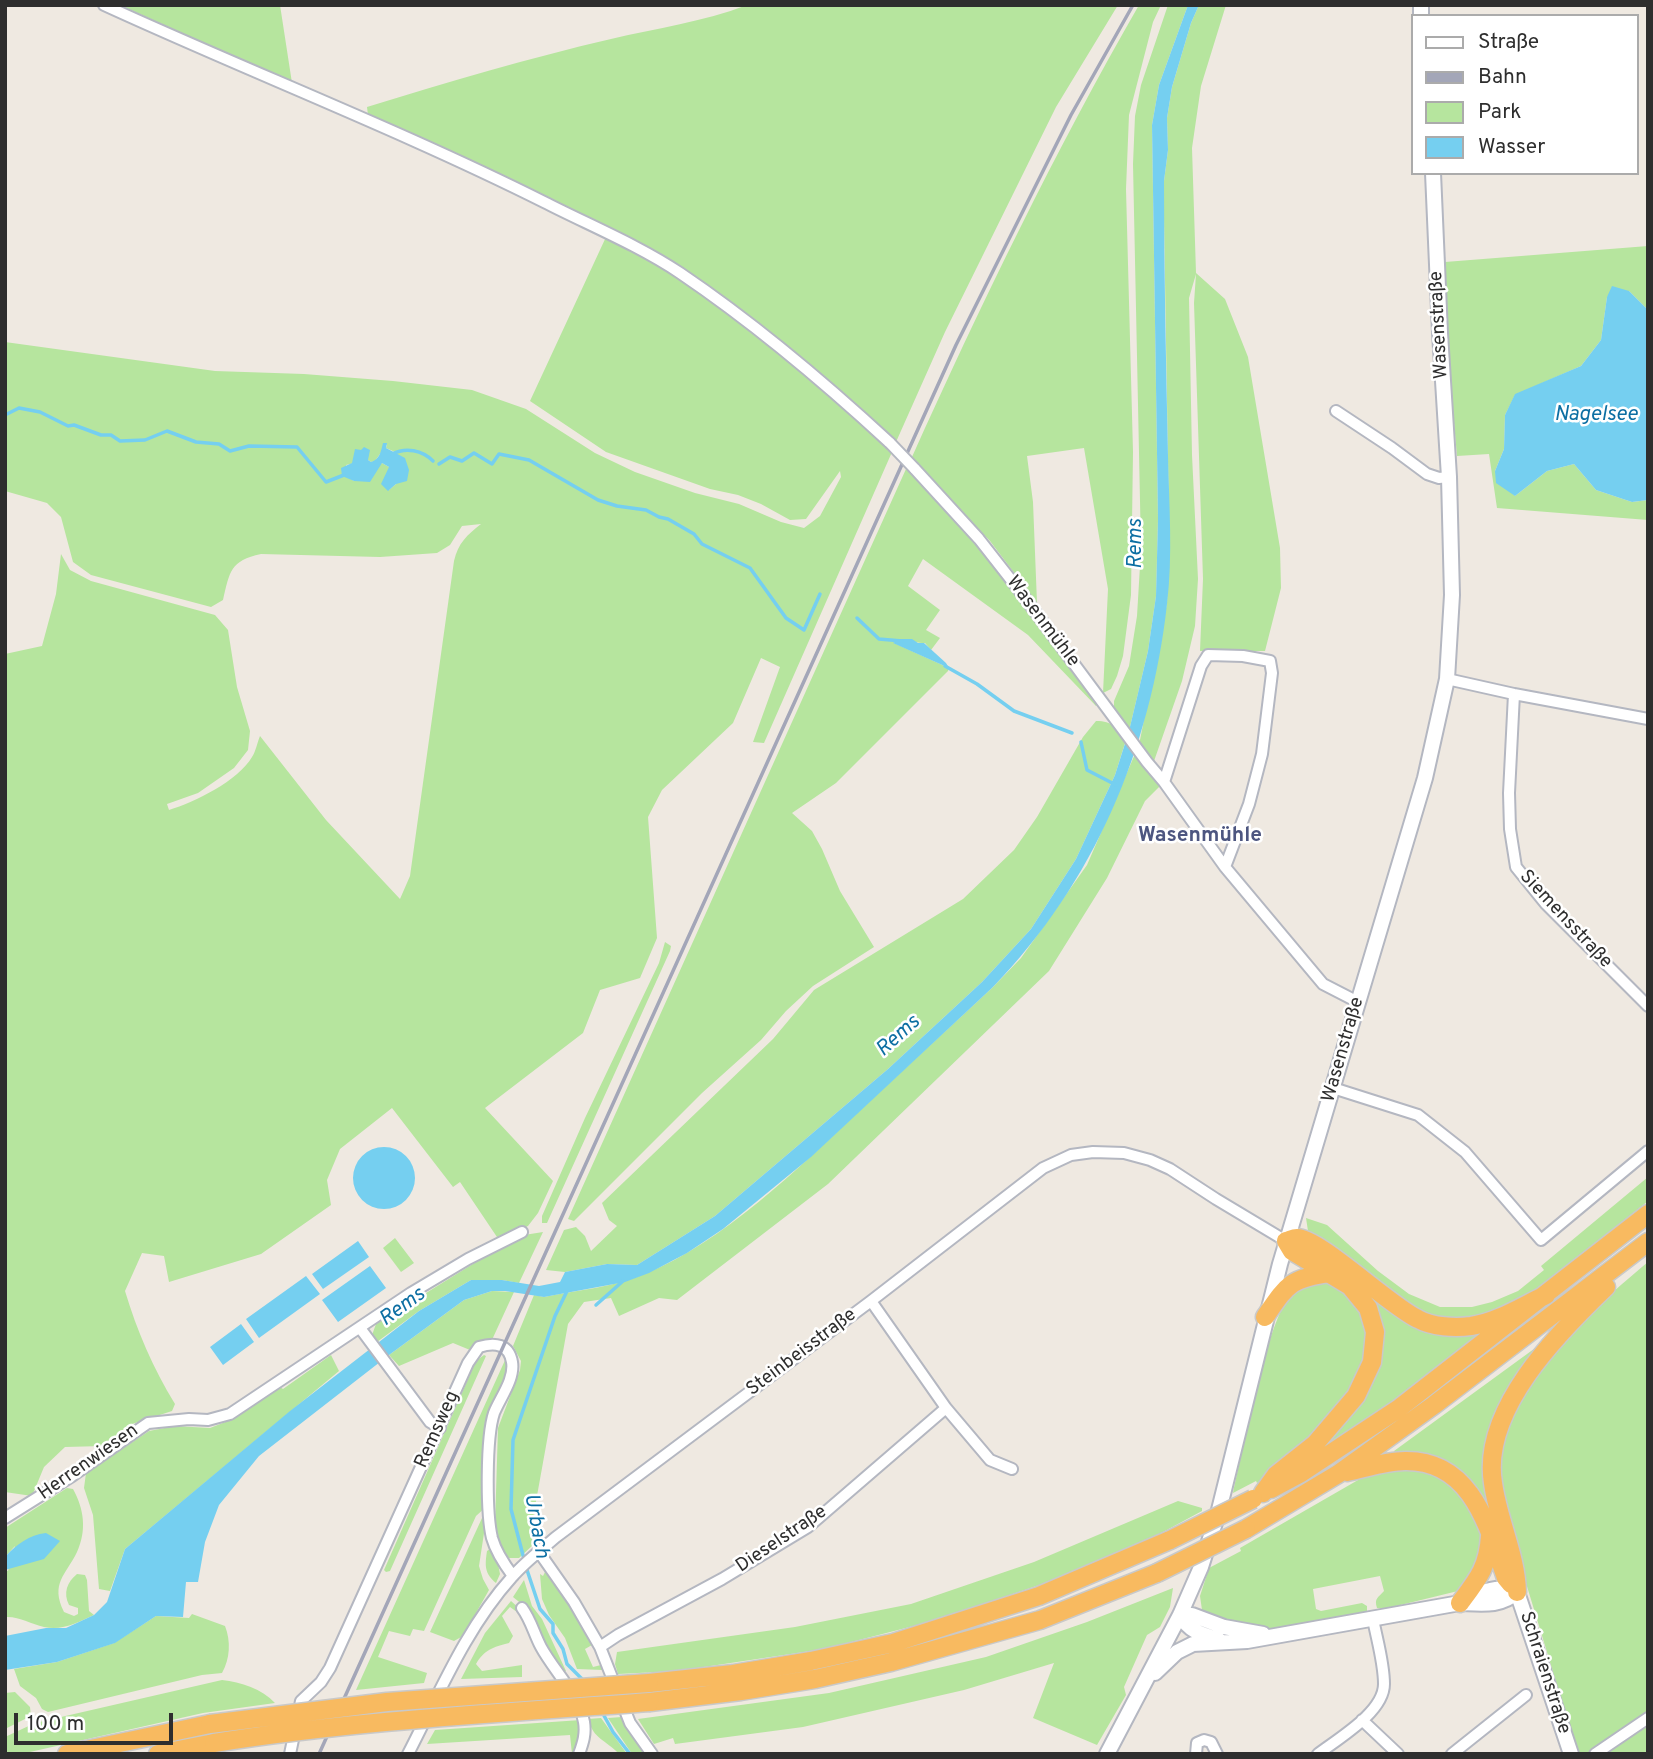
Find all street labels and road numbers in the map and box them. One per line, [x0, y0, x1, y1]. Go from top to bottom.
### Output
street label: Wasenstraße [1426, 270, 1454, 380]
street label: Wasenmühle [1000, 572, 1084, 672]
street label: Siemensstraße [1514, 866, 1616, 974]
street label: Wasenstraße [1318, 995, 1370, 1105]
street label: Steinbeisstraße [743, 1304, 861, 1402]
street label: Remsweg [411, 1388, 465, 1472]
street label: Herrenwiesen [34, 1420, 144, 1506]
street label: Dieselstraße [732, 1501, 832, 1579]
street label: Schraienstraße [1513, 1609, 1575, 1737]

